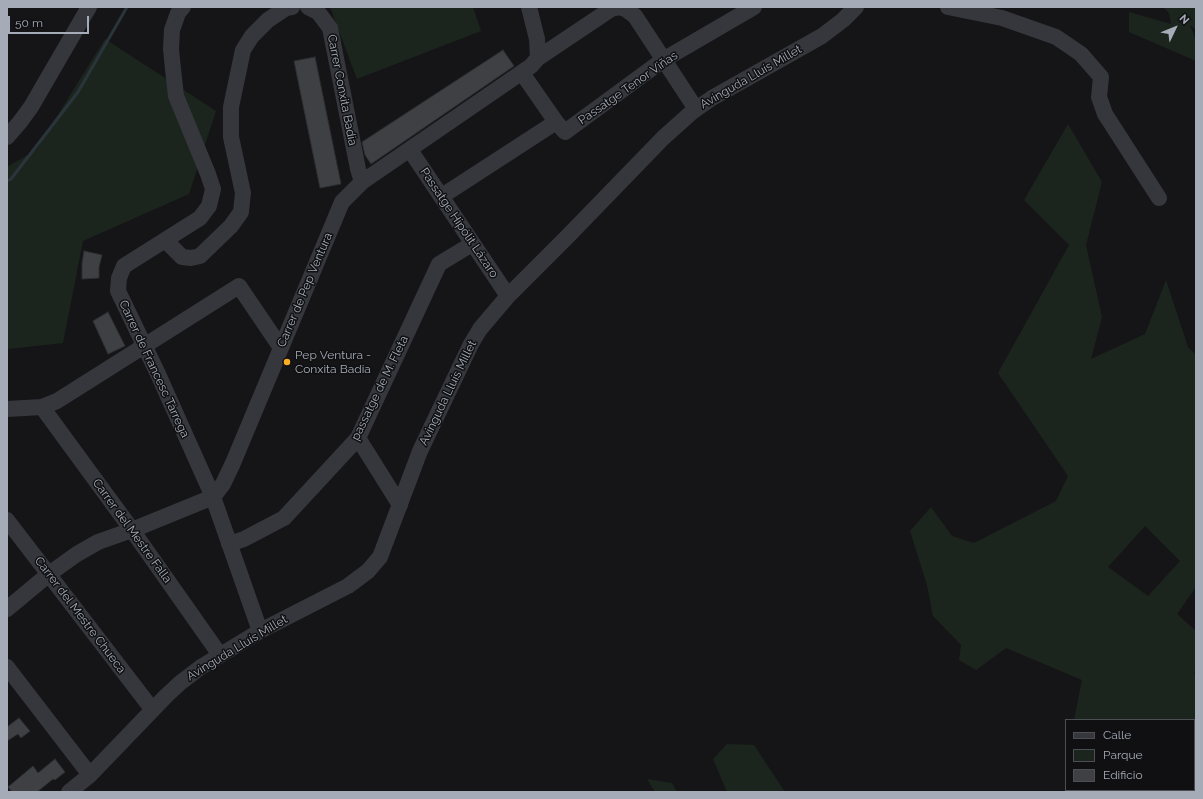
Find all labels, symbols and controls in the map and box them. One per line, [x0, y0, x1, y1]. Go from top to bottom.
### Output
scale bar [10, 8, 91, 34]
north arrow [1155, 8, 1195, 48]
text: N [1177, 12, 1192, 27]
text: 50 m [15, 16, 43, 30]
street label: Carrer Conxita Badia [324, 33, 360, 147]
street label: Avinguda Lluís Millet [698, 42, 804, 112]
street label: Passatge Tenor Viñas [576, 48, 680, 128]
street label: Passatge Hipólit Lázaro [417, 165, 501, 281]
street label: Carrer de Pep Ventura [274, 231, 336, 349]
street label: Carrer de Francesc Tàrrega [116, 298, 192, 440]
street label: passatge de M. Fleta [348, 333, 412, 443]
street label: Avinguda Lluís Millet [416, 338, 480, 448]
place label: Pep Ventura - Conxita Badia [295, 348, 371, 376]
marker: Pep Ventura - Conxita Badia [282, 357, 292, 367]
street label: Carrer del Mestre Falla [89, 476, 175, 586]
street label: Carrer del Mestre Chueca [31, 554, 129, 676]
street label: Avinguda Lluís Millet [184, 612, 290, 684]
legend [1065, 719, 1195, 791]
text: Calle [1103, 728, 1131, 742]
text: Parque [1103, 748, 1143, 762]
text: Edificio [1103, 768, 1143, 782]

